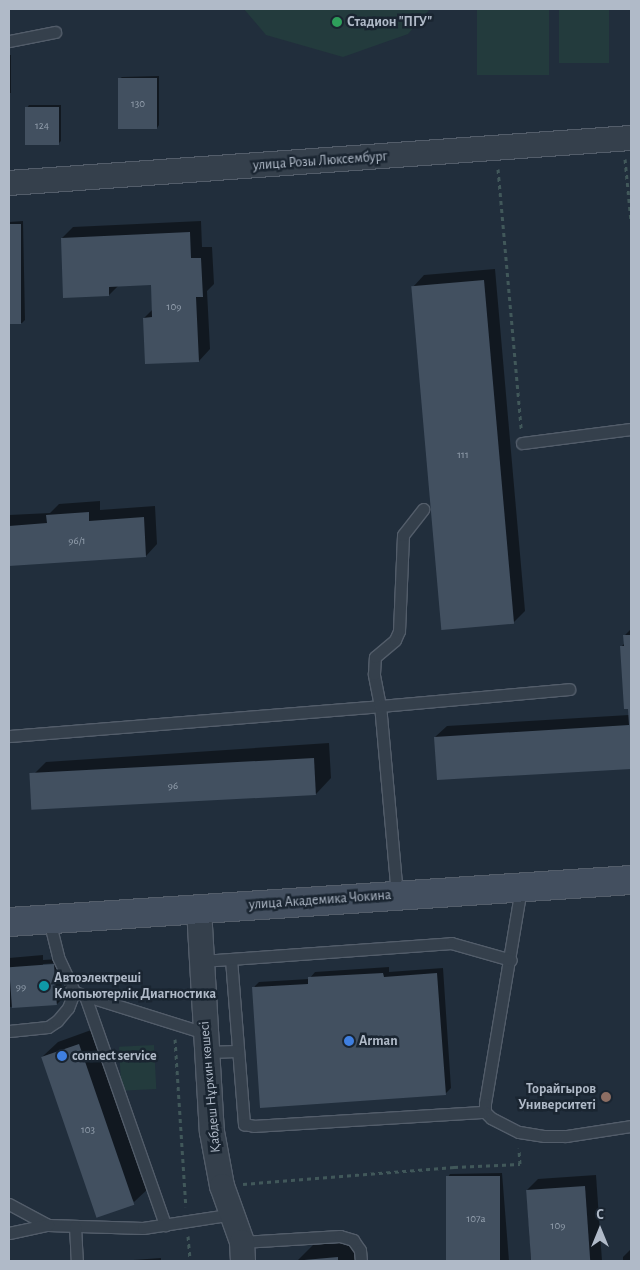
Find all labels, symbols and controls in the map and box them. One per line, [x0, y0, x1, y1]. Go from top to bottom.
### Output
place label: Стадион "ПГУ" [347, 14, 432, 30]
marker: Стадион "ПГУ" [331, 16, 343, 28]
house number: 130 [131, 97, 145, 111]
house number: 124 [35, 119, 49, 133]
street label: улица Розы Люксембург [252, 148, 388, 174]
house number: 109 [167, 300, 181, 314]
house number: 111 [457, 448, 469, 462]
house number: 96/1 [68, 534, 86, 548]
house number: 96 [168, 779, 178, 793]
street label: улица Академика Чокина [248, 887, 392, 913]
place label: Автоэлектреші Кмопьютерлік Диагностика [54, 970, 216, 1002]
house number: 99 [16, 980, 26, 994]
marker: Автоэлектреші Кмопьютерлік Диагностика [38, 980, 50, 992]
street label: Қабдеш Нұркин көшесі [196, 1020, 224, 1154]
place label: Arman [359, 1033, 398, 1049]
marker: Arman [343, 1035, 355, 1047]
place label: connect service [72, 1048, 157, 1064]
marker: connect service [56, 1050, 68, 1062]
place label: Торайгыров Университеті [518, 1081, 596, 1114]
marker: Торайгыров Университеті [600, 1091, 612, 1103]
house number: 103 [81, 1123, 95, 1137]
north arrow [575, 1205, 625, 1255]
text: С [596, 1208, 604, 1222]
house number: 107а [466, 1212, 486, 1226]
house number: 109 [551, 1219, 565, 1233]

